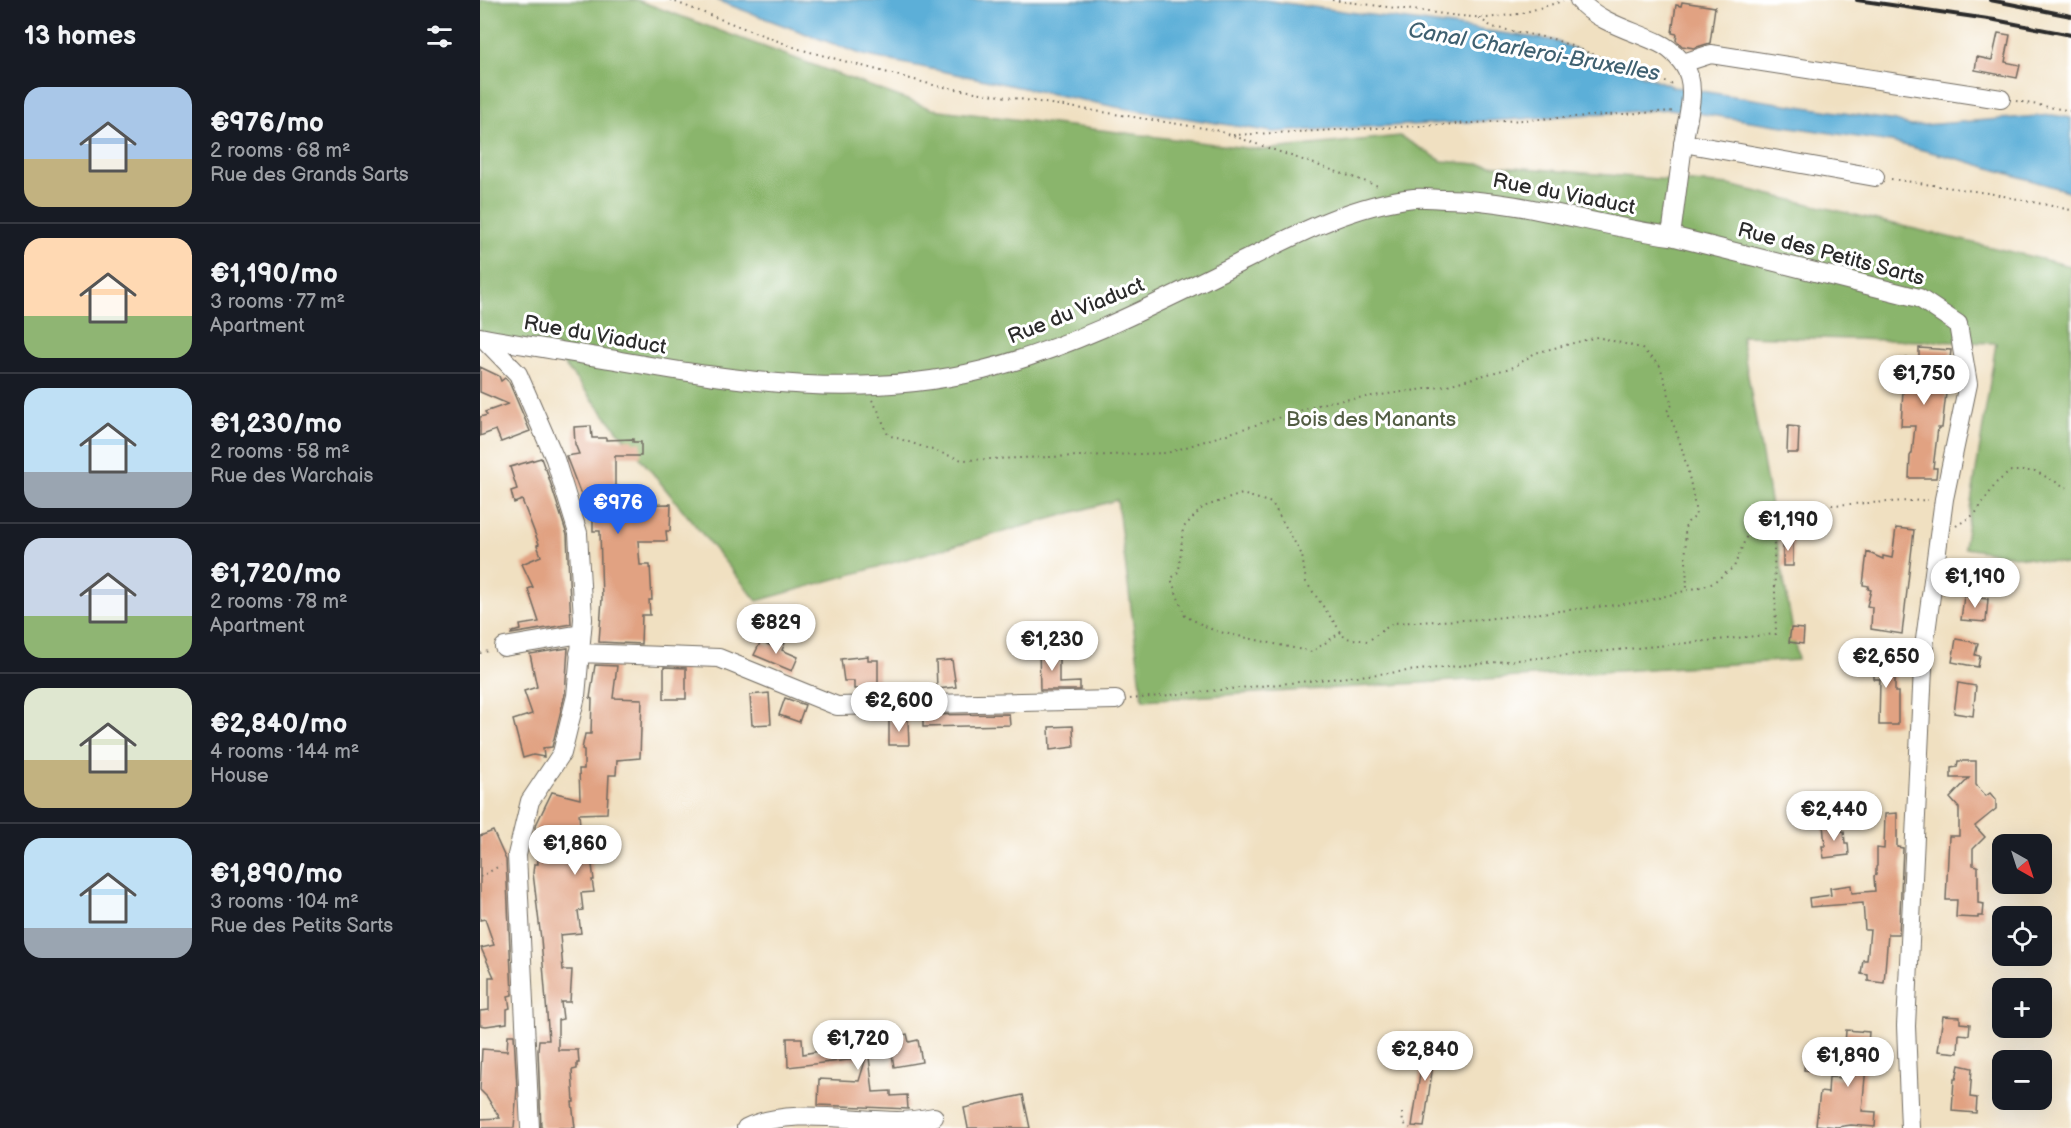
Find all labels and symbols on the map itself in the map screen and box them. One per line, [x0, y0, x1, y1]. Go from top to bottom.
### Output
water label: Canal Charleroi-Bruxelles [1406, 17, 1662, 87]
street label: Rue du Viaduct [1491, 168, 1638, 220]
street label: Rue des Petits Sarts [1735, 217, 1927, 291]
street label: Rue du Viaduct [1004, 272, 1148, 350]
street label: Rue du Viaduct [522, 310, 669, 360]
pin: €1,750 [1875, 355, 1973, 406]
park label: Bois des Manants [1286, 407, 1456, 432]
pin: €976 [582, 484, 654, 535]
pin: €1,190 [1739, 501, 1837, 552]
pin: €1,190 [1926, 558, 2024, 609]
pin: €829 [740, 604, 812, 655]
pin: €1,230 [1003, 621, 1101, 672]
pin: €2,650 [1837, 638, 1935, 689]
pin: €2,600 [850, 682, 948, 733]
pin: €2,440 [1785, 791, 1883, 842]
pin: €1,860 [526, 825, 624, 876]
north arrow [1992, 834, 2052, 894]
pin: €1,720 [809, 1020, 907, 1071]
pin: €2,840 [1376, 1031, 1474, 1082]
pin: €1,890 [1799, 1037, 1897, 1088]

